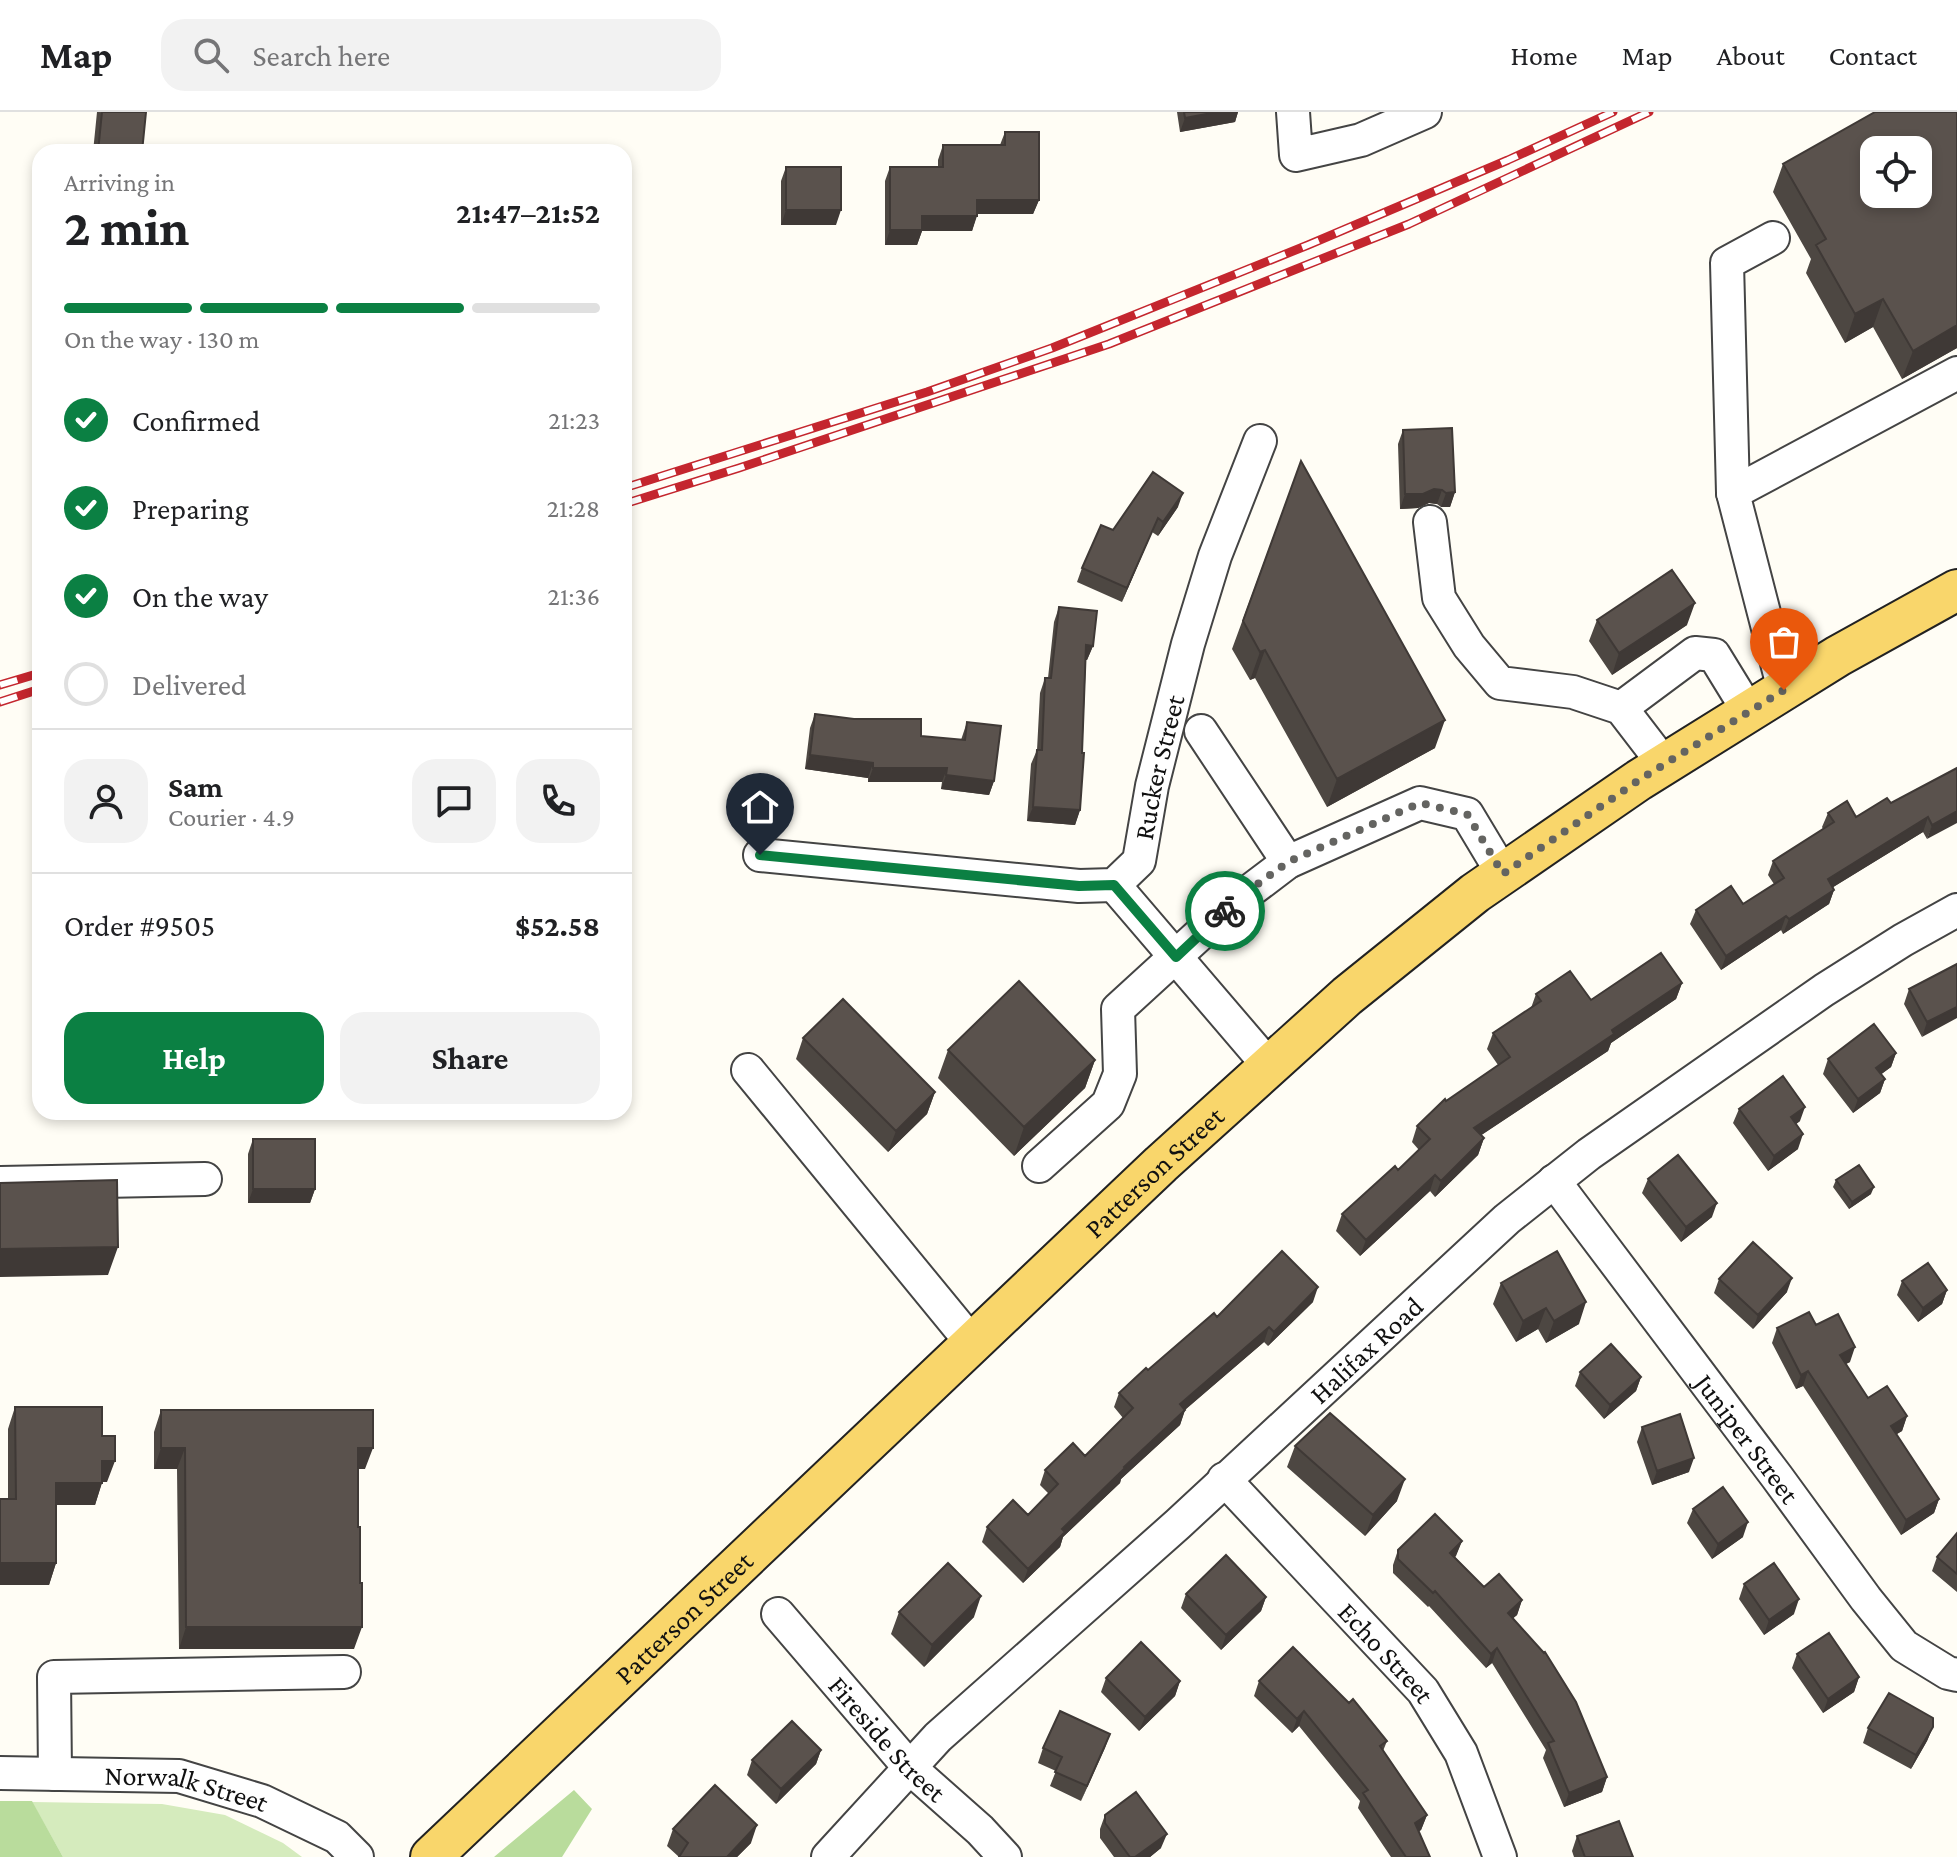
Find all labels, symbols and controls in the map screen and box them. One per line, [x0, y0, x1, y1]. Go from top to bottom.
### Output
search box [161, 19, 721, 91]
icon: search [189, 33, 233, 77]
text: Map [40, 34, 113, 76]
text: Search here [253, 39, 390, 72]
text: Home [1511, 40, 1578, 71]
text: Map [1622, 40, 1673, 71]
text: About [1717, 40, 1785, 71]
text: Contact [1829, 40, 1917, 71]
map controls [1860, 136, 1932, 208]
button: locate [1860, 136, 1932, 208]
text: Arriving in [64, 168, 175, 197]
text: 21:47–21:52 [456, 196, 600, 229]
text: 2 min [64, 198, 189, 256]
text: On the way · 130 m [64, 325, 259, 354]
icon: check [64, 398, 108, 442]
text: Confirmed [132, 404, 260, 437]
text: 21:23 [548, 406, 600, 435]
icon: check [64, 486, 108, 530]
text: Preparing [132, 492, 249, 525]
text: 21:28 [547, 494, 600, 523]
icon: check [64, 574, 108, 618]
text: On the way [132, 580, 268, 613]
text: 21:36 [547, 582, 600, 611]
pin [1750, 608, 1818, 690]
icon: bag [1762, 620, 1806, 664]
text: Delivered [132, 668, 247, 701]
street label: Rucker Street [1127, 691, 1190, 842]
button: person [64, 759, 148, 843]
button: chat [412, 759, 496, 843]
button: phone [516, 759, 600, 843]
text: Sam [168, 770, 223, 803]
pin [726, 773, 794, 855]
icon: home [738, 785, 782, 829]
text: Courier · 4.9 [168, 803, 295, 832]
courier [1185, 871, 1265, 951]
icon: bike [1203, 889, 1247, 933]
text: Order #9505 [64, 909, 215, 942]
text: $52.58 [515, 909, 600, 942]
button: Help [64, 1012, 324, 1104]
button: Share [340, 1012, 600, 1104]
street label: Patterson Street [1078, 1099, 1230, 1244]
street label: Halifax Road [1303, 1290, 1429, 1410]
street label: Juniper Street [1687, 1365, 1807, 1509]
street label: Patterson Street [608, 1544, 759, 1690]
street label: Echo Street [1332, 1596, 1442, 1709]
street label: Fireside Street [823, 1670, 953, 1808]
street label: Norwalk Street [104, 1759, 275, 1818]

